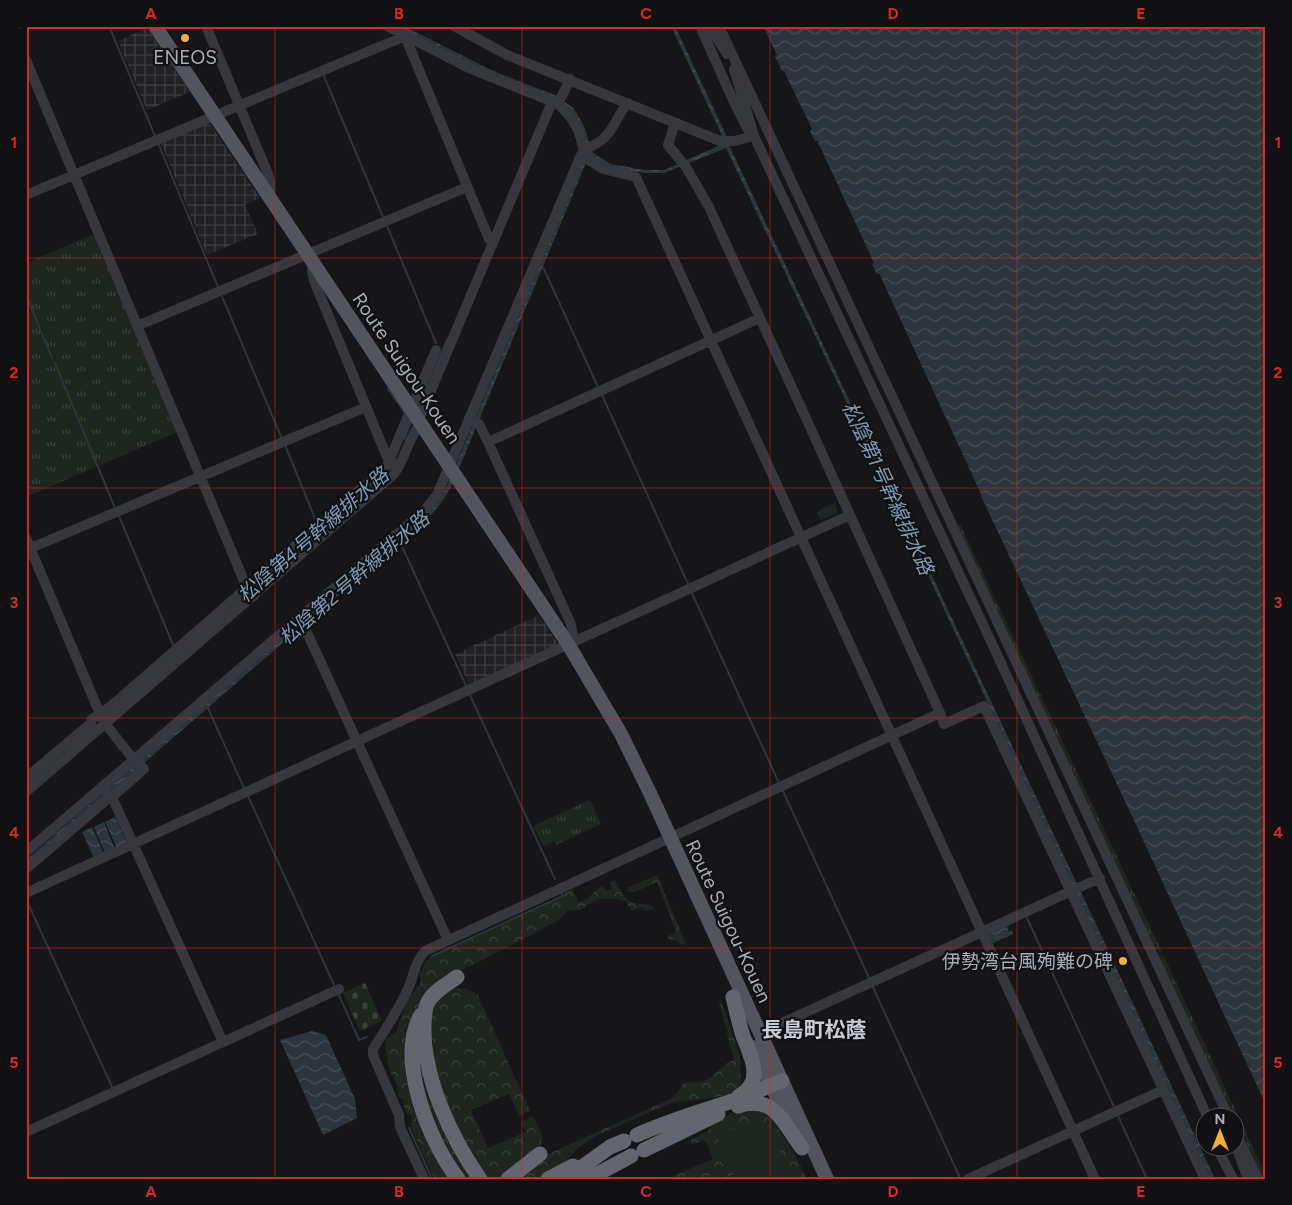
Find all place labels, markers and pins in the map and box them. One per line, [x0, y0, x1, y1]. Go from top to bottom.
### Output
marker: ENEOS [179, 32, 191, 44]
place label: ENEOS [153, 46, 217, 69]
place label: 伊勢湾台風殉難の碑 [942, 950, 1113, 973]
marker: 伊勢湾台風殉難の碑 [1117, 955, 1129, 967]

